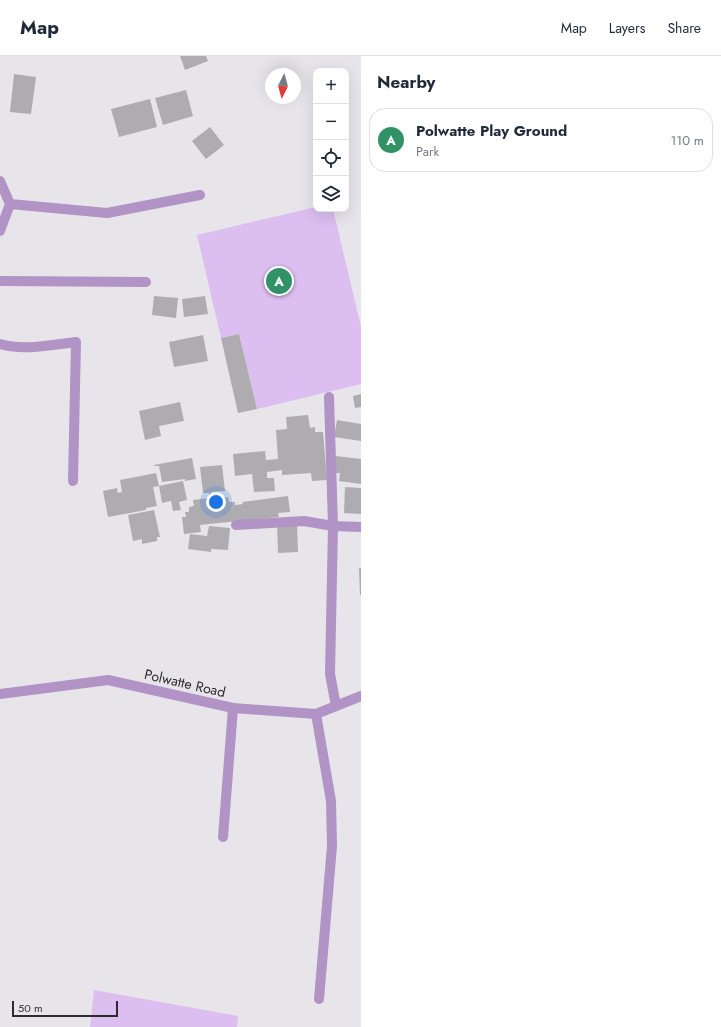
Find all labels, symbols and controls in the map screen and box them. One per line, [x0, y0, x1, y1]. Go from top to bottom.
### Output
text: Map [20, 14, 59, 41]
text: Map [561, 18, 587, 38]
text: Layers [609, 18, 645, 38]
text: Share [667, 18, 701, 38]
north arrow [265, 68, 301, 104]
map controls [313, 68, 349, 212]
button: + [313, 68, 349, 104]
text: Nearby [377, 70, 435, 94]
button: − [313, 104, 349, 140]
text: Polwatte Play Ground [416, 120, 567, 142]
text: A [386, 131, 396, 150]
text: 110 m [670, 131, 704, 150]
button: locate [313, 140, 349, 176]
text: Park [416, 142, 439, 161]
button: layers [313, 176, 349, 212]
pin: A [266, 266, 292, 296]
your location [206, 492, 226, 512]
street label: Polwatte Road [142, 664, 228, 702]
scale bar [12, 999, 118, 1018]
text: 50 m [18, 1000, 43, 1016]

